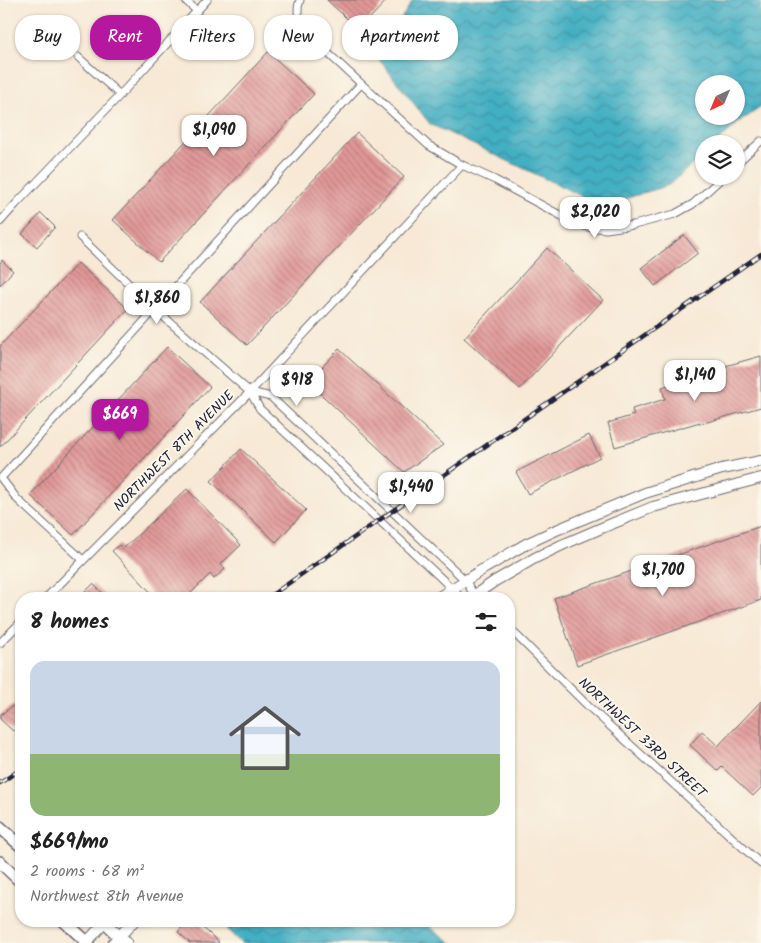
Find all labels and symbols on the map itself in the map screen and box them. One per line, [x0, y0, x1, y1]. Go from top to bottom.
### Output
north arrow [695, 75, 745, 125]
pin: $1,090 [173, 114, 255, 157]
pin: $2,020 [554, 196, 636, 239]
pin: $1,860 [116, 282, 198, 325]
pin: $1,140 [654, 360, 736, 402]
pin: $918 [267, 364, 327, 407]
street label: NORTHWEST 8TH AVENUE [108, 385, 240, 517]
pin: $669 [90, 398, 150, 441]
pin: $1,440 [370, 472, 452, 514]
pin: $1,700 [622, 554, 704, 597]
street label: NORTHWEST 33RD STREET [573, 672, 712, 805]

